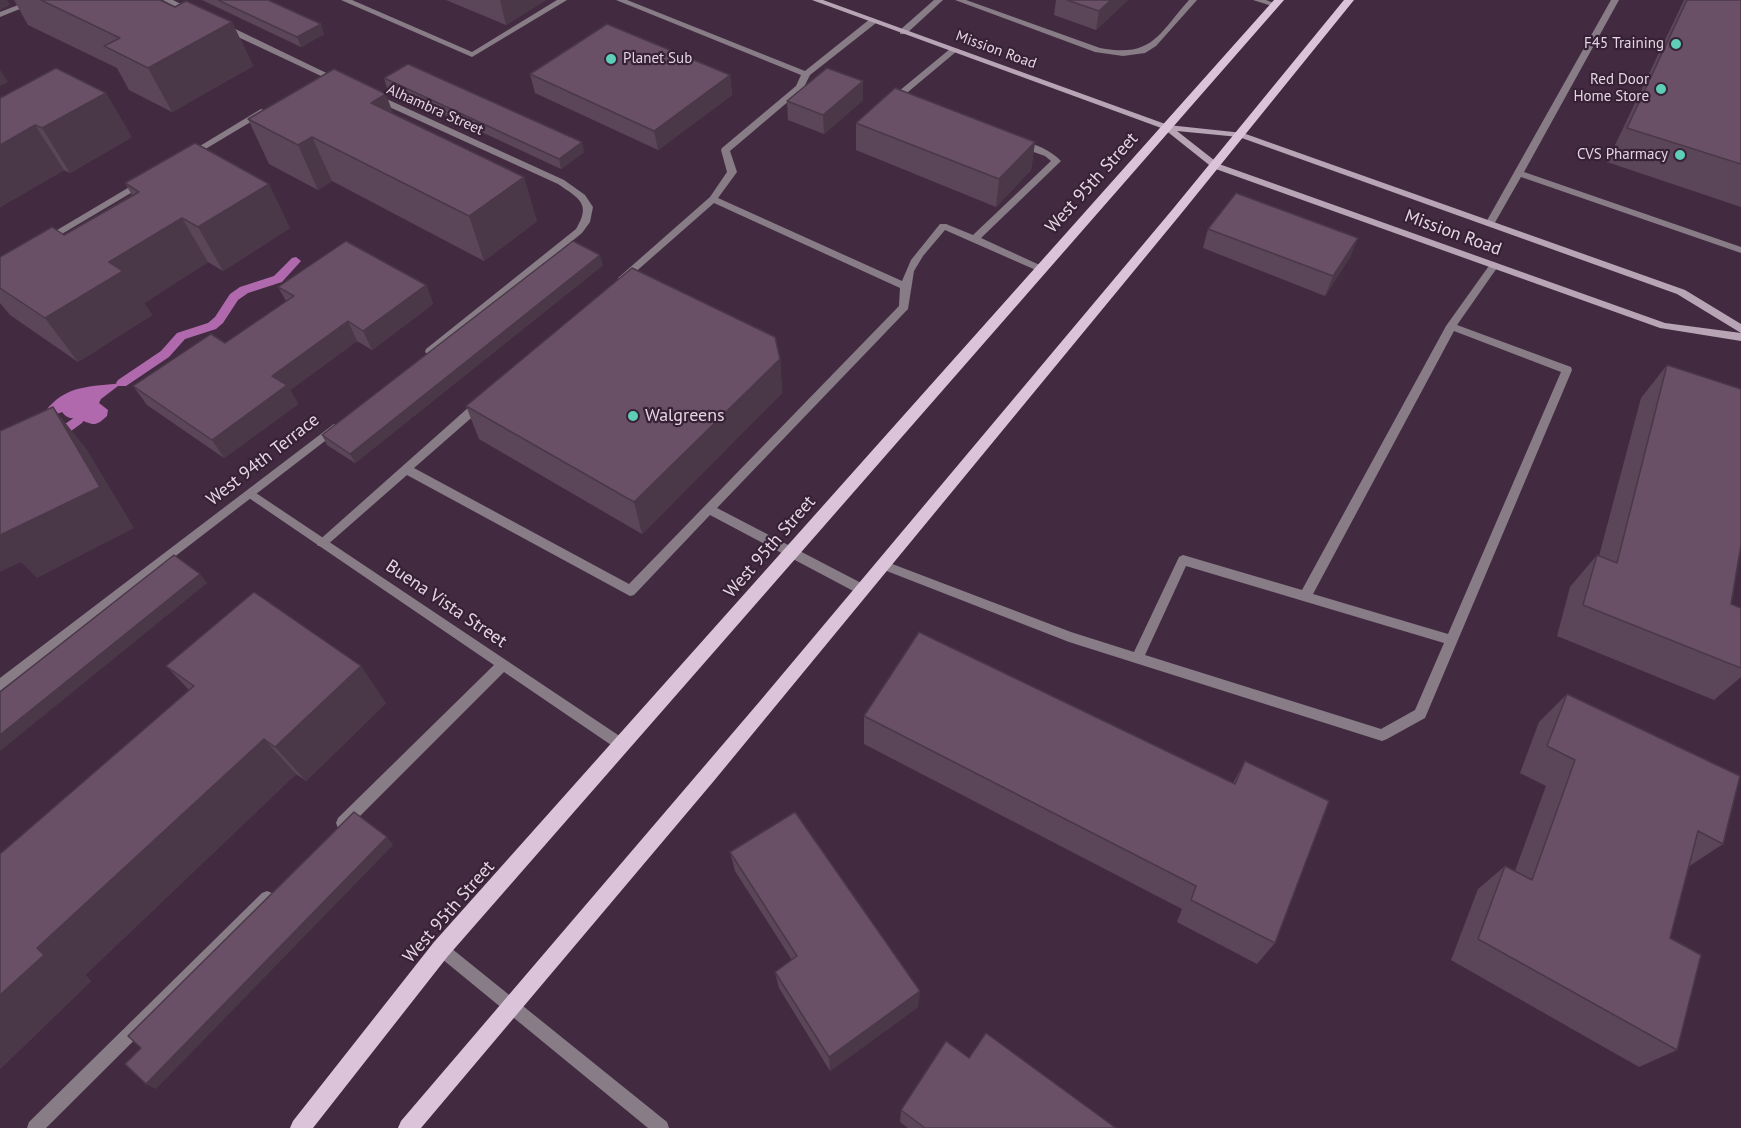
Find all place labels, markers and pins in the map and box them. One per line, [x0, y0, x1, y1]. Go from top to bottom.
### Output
place label: F45 Training [1584, 35, 1664, 53]
marker: F45 Training [1669, 37, 1683, 51]
place label: Planet Sub [623, 50, 692, 68]
marker: Planet Sub [604, 52, 618, 66]
place label: Red Door Home Store [1573, 71, 1649, 106]
marker: Red Door Home Store [1654, 82, 1668, 96]
place label: CVS Pharmacy [1577, 146, 1668, 164]
marker: CVS Pharmacy [1673, 148, 1687, 162]
place label: Walgreens [645, 405, 725, 427]
marker: Walgreens [626, 409, 640, 423]

